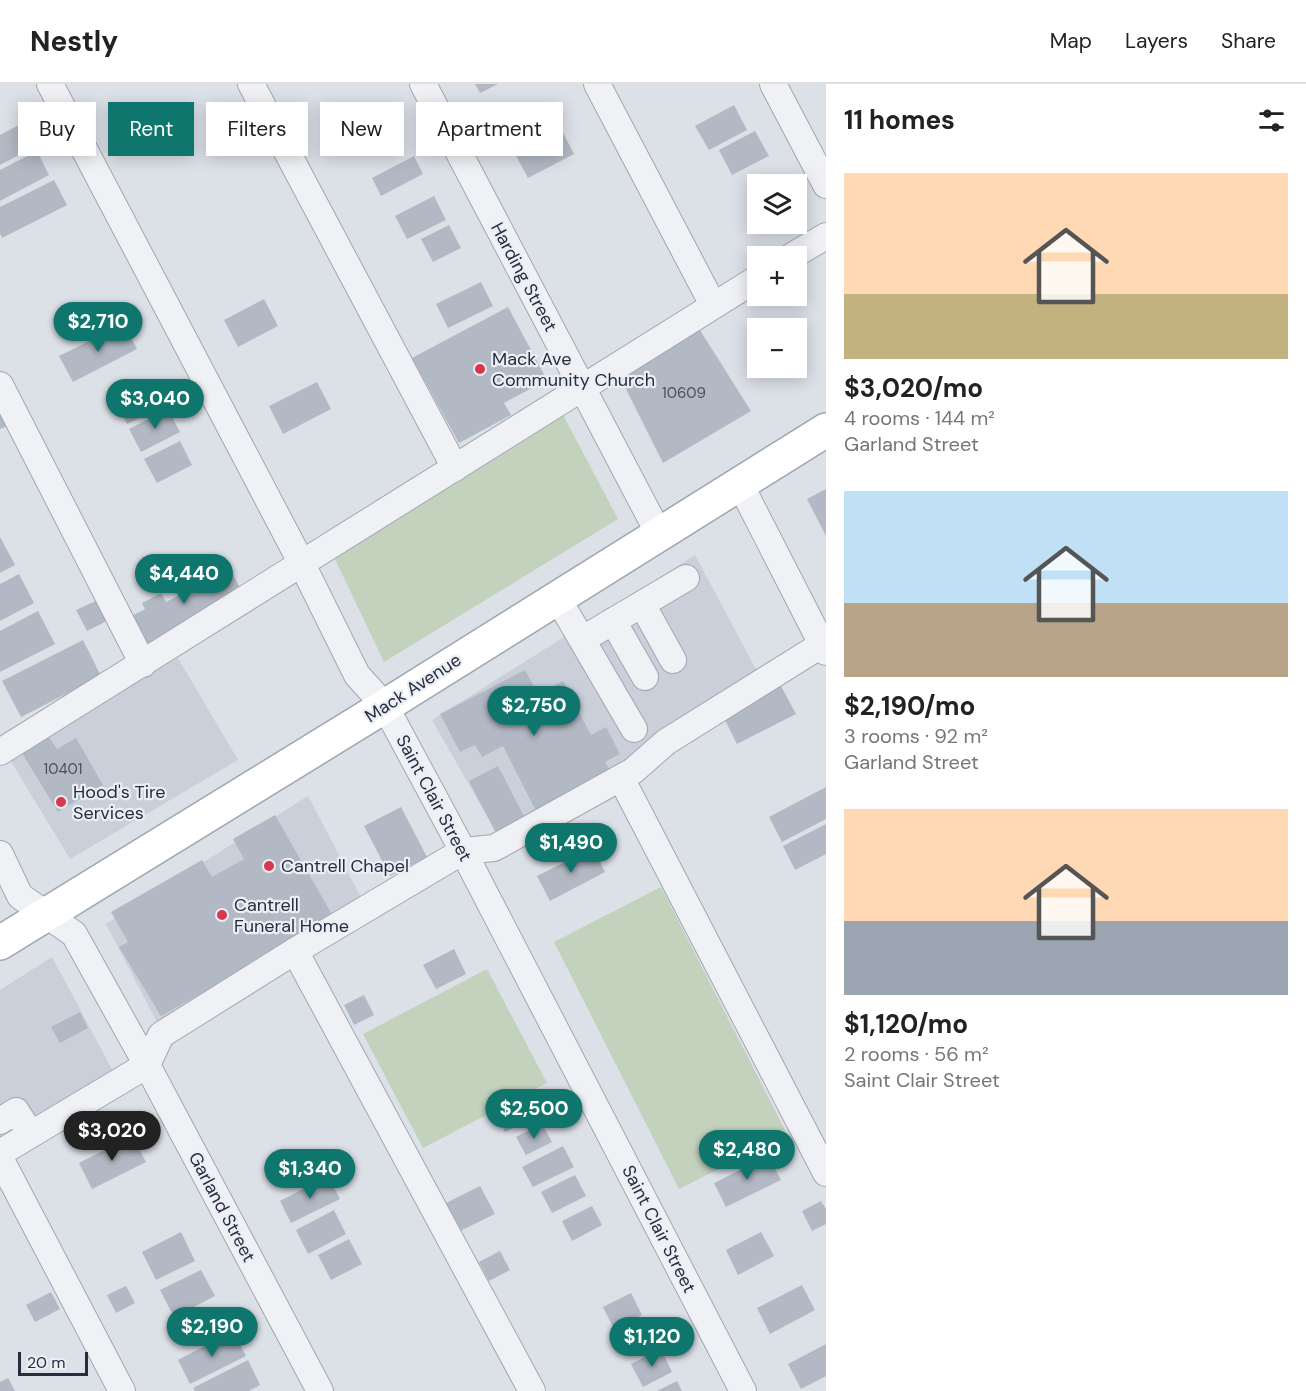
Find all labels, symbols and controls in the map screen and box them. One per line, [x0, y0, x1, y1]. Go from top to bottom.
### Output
text: Nestly [30, 23, 118, 60]
text: Map [1050, 27, 1092, 55]
text: Layers [1125, 27, 1188, 55]
text: Share [1221, 27, 1276, 55]
chip: Buy [18, 102, 96, 156]
chip: Rent [108, 102, 194, 156]
chip: Filters [206, 102, 308, 156]
chip: New [320, 102, 404, 156]
chip: Apartment [416, 102, 563, 156]
text: 11 homes [844, 103, 955, 137]
icon: filters [1255, 104, 1288, 137]
map controls [747, 174, 807, 378]
button: layers [747, 174, 807, 234]
icon: home [1012, 212, 1120, 320]
street label: Harding Street [485, 218, 563, 336]
button: + [747, 246, 807, 306]
pin: $2,710 [49, 302, 147, 353]
text: $2,710 [67, 308, 129, 334]
button: − [747, 318, 807, 378]
place label: Mack Ave Community Church [492, 347, 655, 392]
marker: Mack Ave Community Church [473, 362, 487, 376]
text: $3,020/mo [844, 371, 983, 405]
pin: $3,040 [106, 379, 204, 430]
house number: 10609 [662, 383, 706, 403]
text: $3,040 [120, 385, 190, 411]
text: 4 rooms · 144 m² [844, 405, 995, 431]
text: Garland Street [844, 431, 979, 457]
icon: home [1012, 530, 1120, 638]
pin: $4,440 [135, 554, 233, 605]
text: $4,440 [149, 560, 219, 586]
street label: Mack Avenue [360, 648, 466, 728]
pin: $2,750 [485, 686, 583, 737]
text: $2,190/mo [844, 689, 975, 723]
text: $2,750 [501, 692, 567, 718]
text: 3 rooms · 92 m² [844, 723, 988, 749]
street label: Saint Clair Street [390, 730, 478, 866]
text: Garland Street [844, 749, 979, 775]
house number: 10401 [44, 759, 83, 779]
place label: Hood's Tire Services [73, 780, 166, 825]
marker: Hood's Tire Services [54, 795, 68, 809]
pin: $1,490 [522, 823, 620, 874]
text: $1,490 [539, 829, 603, 855]
icon: home [1012, 848, 1120, 956]
place label: Cantrell Chapel [281, 854, 409, 878]
marker: Cantrell Chapel [262, 859, 276, 873]
place label: Cantrell Funeral Home [234, 893, 349, 938]
marker: Cantrell Funeral Home [215, 908, 229, 922]
text: $1,120/mo [844, 1007, 968, 1041]
text: 2 rooms · 56 m² [844, 1041, 989, 1067]
text: Saint Clair Street [844, 1067, 1000, 1093]
pin: $2,500 [485, 1089, 583, 1140]
text: $2,500 [499, 1095, 569, 1121]
pin: $3,020 [63, 1111, 161, 1162]
text: $3,020 [78, 1117, 146, 1143]
pin: $2,480 [698, 1130, 796, 1181]
text: $2,480 [713, 1136, 781, 1162]
street label: Garland Street [183, 1148, 261, 1266]
pin: $1,340 [261, 1149, 359, 1200]
text: $1,340 [278, 1155, 342, 1181]
street label: Saint Clair Street [616, 1161, 702, 1297]
pin: $2,190 [163, 1307, 261, 1358]
text: $2,190 [181, 1313, 243, 1339]
pin: $1,120 [603, 1317, 701, 1368]
text: $1,120 [623, 1323, 681, 1349]
scale bar [18, 1349, 88, 1376]
text: 20 m [27, 1352, 66, 1373]

